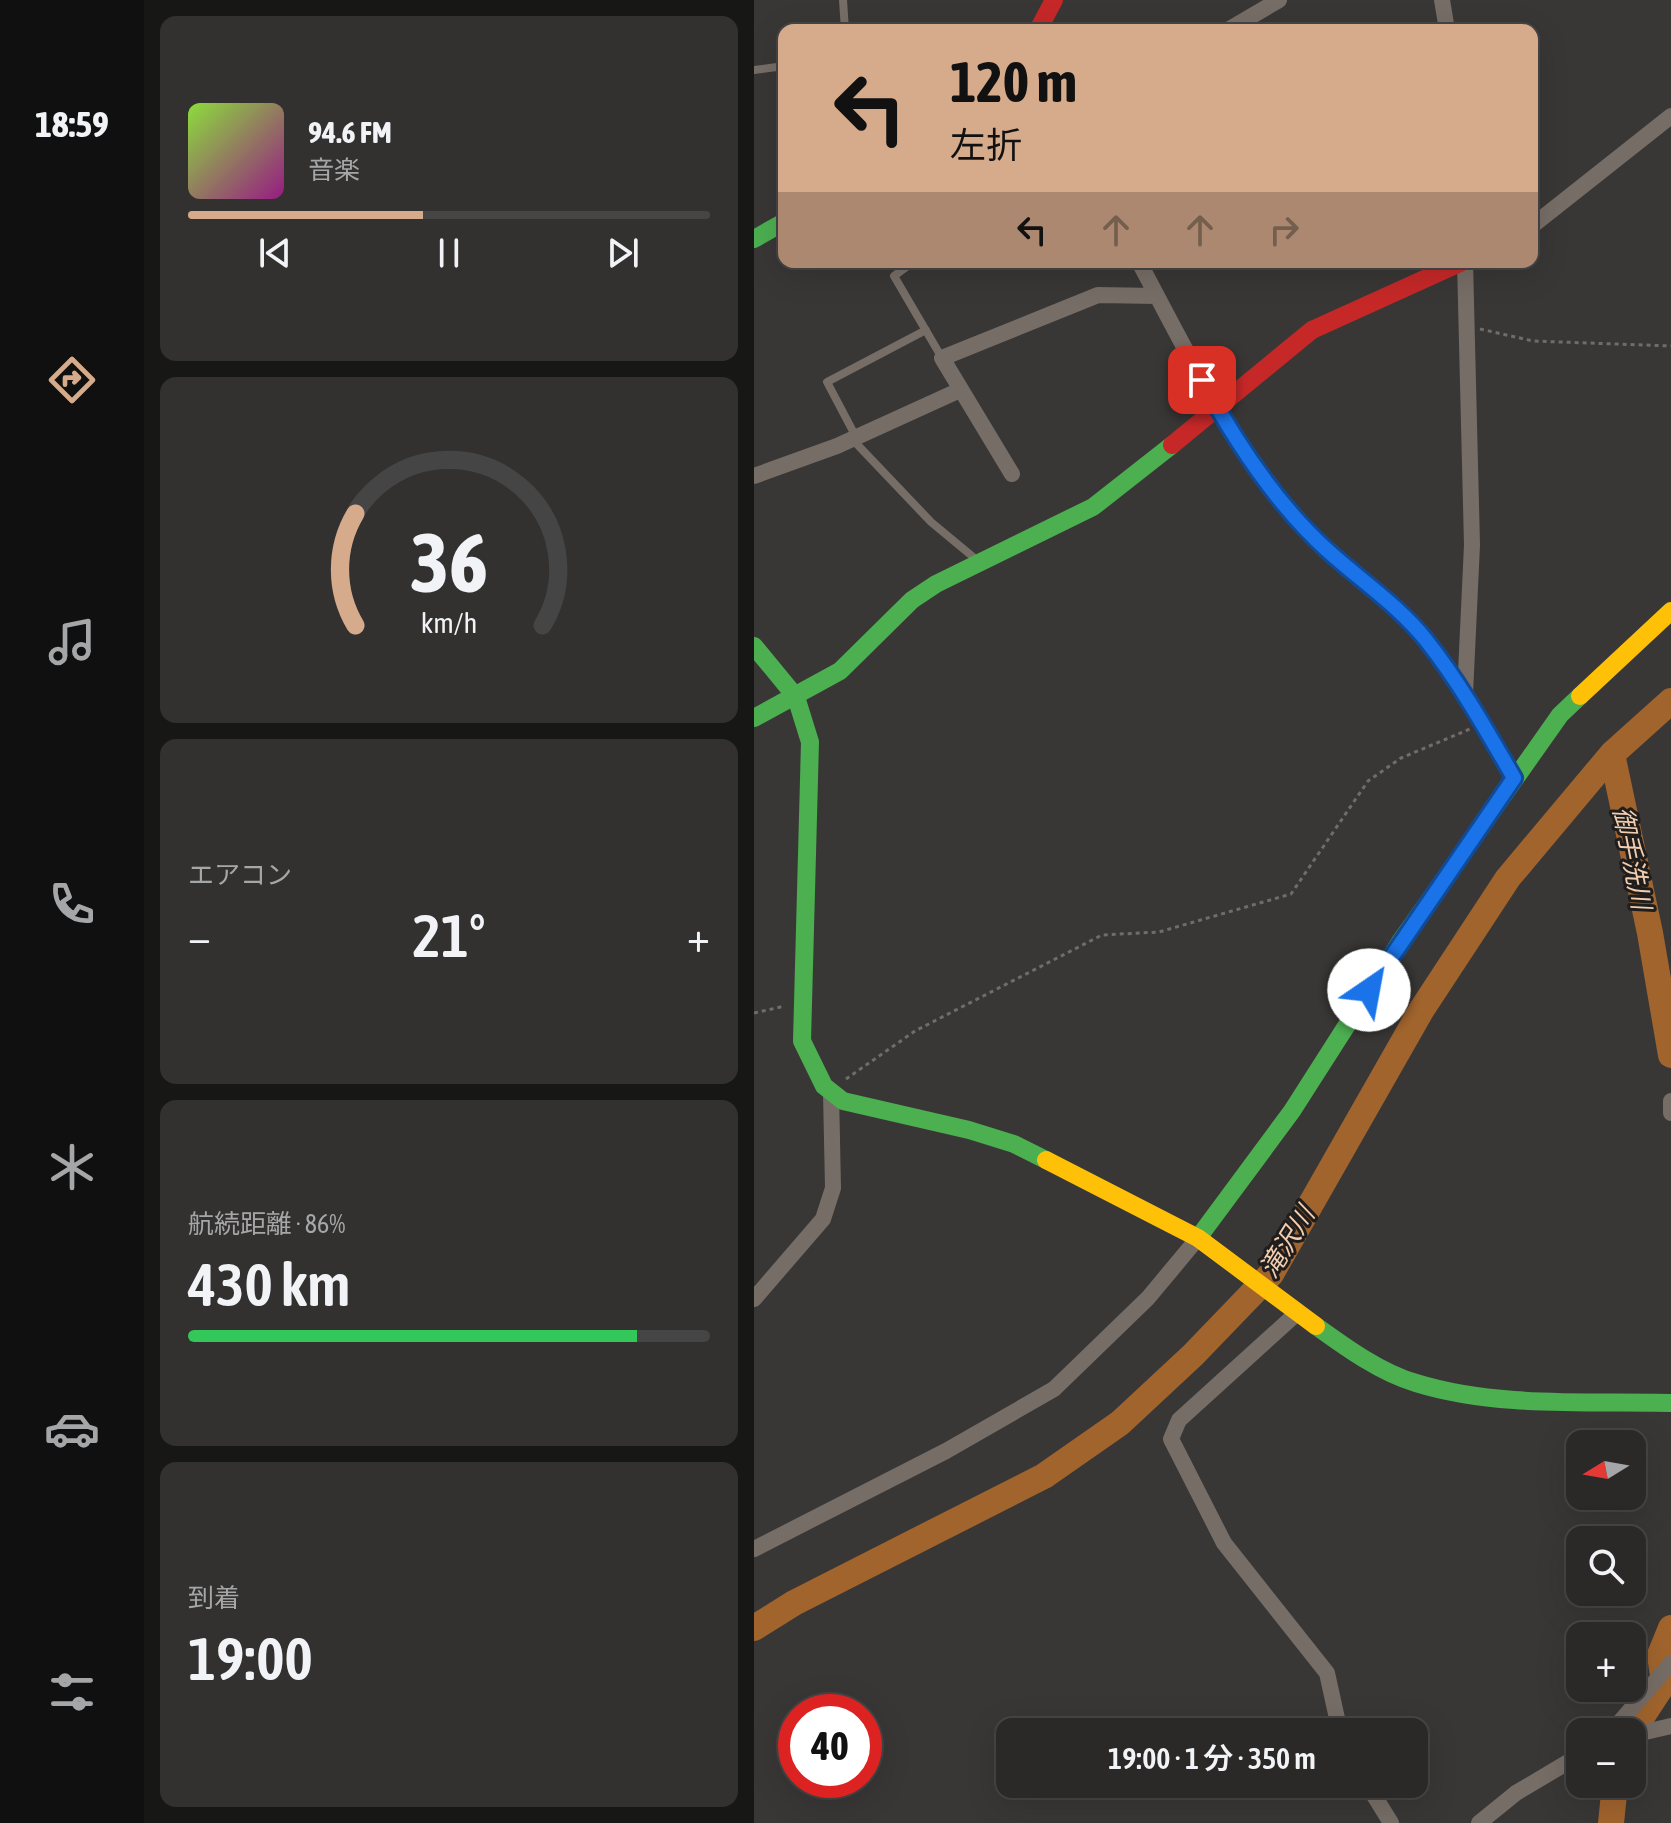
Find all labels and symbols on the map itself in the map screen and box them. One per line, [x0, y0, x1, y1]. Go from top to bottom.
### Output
pin [1168, 346, 1236, 414]
water label: 御手洗川 [1607, 804, 1657, 915]
position arrow [1327, 948, 1411, 1032]
water label: 滝沢川 [1254, 1198, 1322, 1283]
north arrow [1566, 1430, 1646, 1510]
speed limit sign: 40 [778, 1694, 882, 1798]

